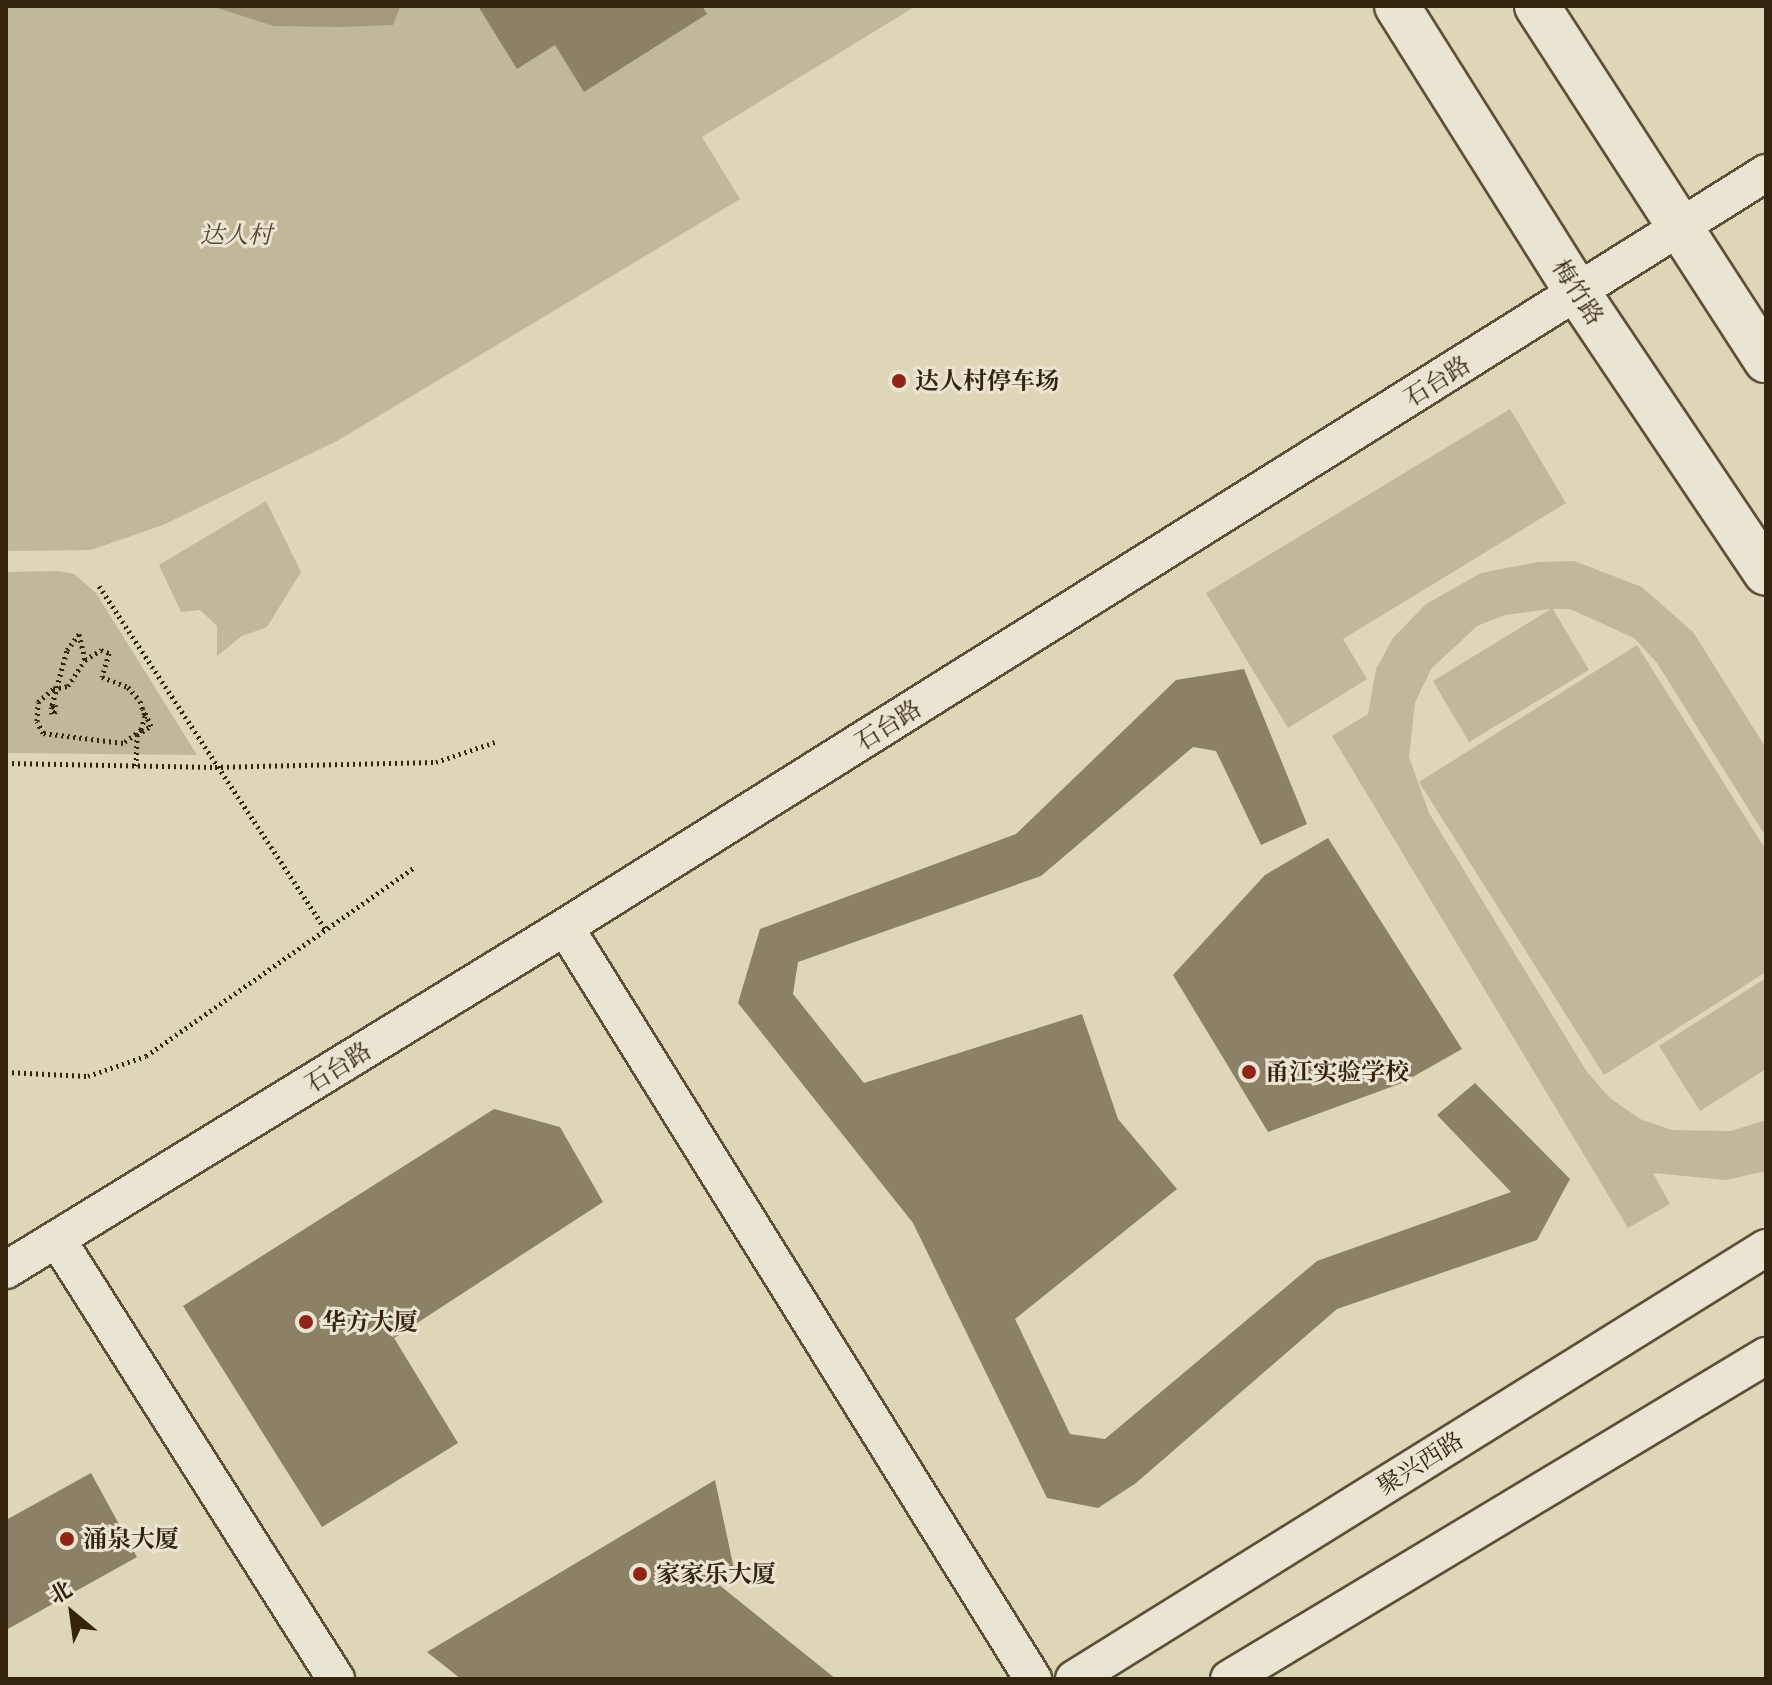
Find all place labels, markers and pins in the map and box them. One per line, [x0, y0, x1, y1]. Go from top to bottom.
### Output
place label: 达人村停车场 [915, 367, 1059, 395]
marker: 达人村停车场 [890, 372, 908, 390]
place label: 甬江实验学校 [1265, 1058, 1409, 1086]
marker: 甬江实验学校 [1240, 1063, 1258, 1081]
place label: 华方大厦 [322, 1308, 418, 1336]
marker: 华方大厦 [297, 1313, 315, 1331]
place label: 涌泉大厦 [83, 1525, 179, 1553]
marker: 涌泉大厦 [58, 1530, 76, 1548]
place label: 家家乐大厦 [656, 1560, 776, 1588]
marker: 家家乐大厦 [631, 1565, 649, 1583]

